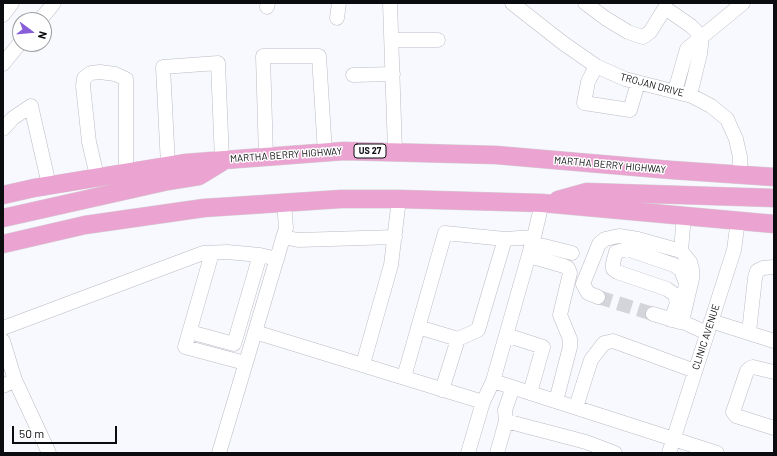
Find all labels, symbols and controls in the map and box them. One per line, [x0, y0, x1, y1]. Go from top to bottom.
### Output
north arrow [12, 12, 52, 52]
text: N [36, 30, 50, 40]
street label: TROJAN DRIVE [619, 71, 685, 99]
road number: US 27 [354, 144, 386, 158]
street label: MARTHA BERRY HIGHWAY [229, 145, 343, 165]
street label: MARTHA BERRY HIGHWAY [553, 154, 667, 176]
street label: CLINIC AVENUE [690, 303, 722, 371]
scale bar [14, 418, 119, 444]
text: 50 m [19, 426, 44, 440]

